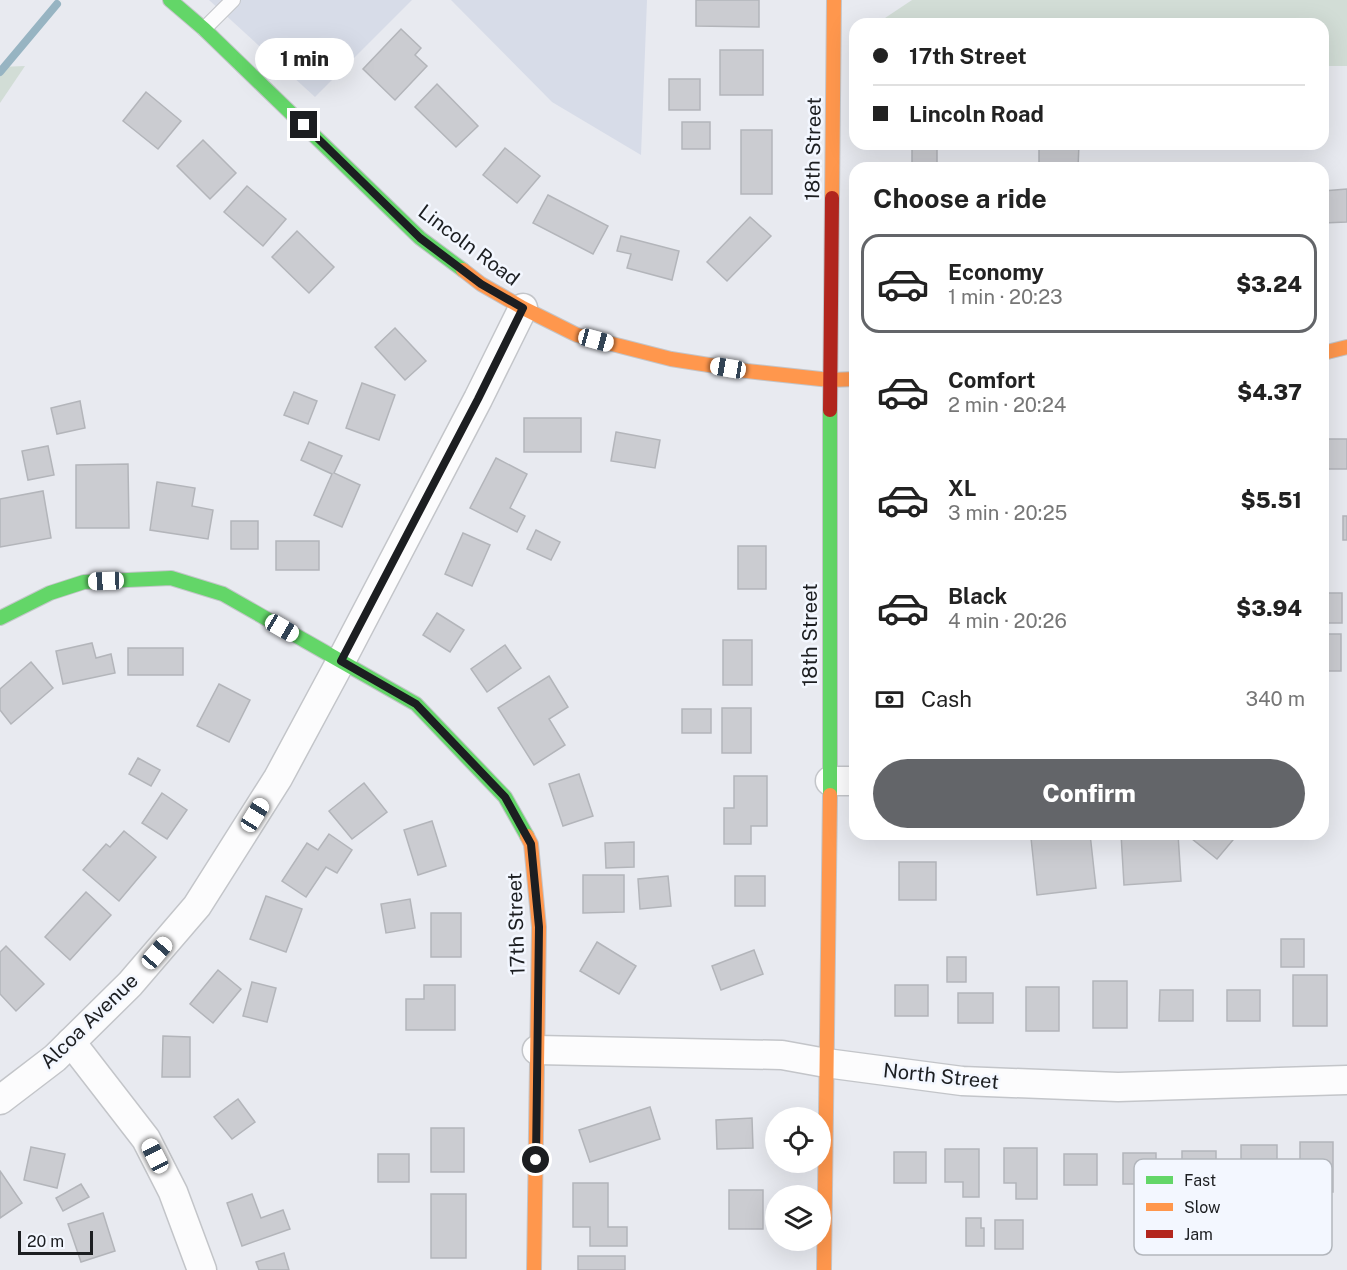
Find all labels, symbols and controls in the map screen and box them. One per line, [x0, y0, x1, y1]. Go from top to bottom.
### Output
callout: 1 min [254, 38, 354, 80]
text: 17th Street [909, 43, 1027, 69]
text: 1 min [280, 47, 329, 71]
street label: 18th Street [800, 97, 826, 201]
text: Lincoln Road [909, 101, 1044, 127]
route end [290, 111, 317, 138]
text: Choose a ride [873, 182, 1047, 214]
street label: Lincoln Road [414, 199, 524, 291]
icon: car [876, 257, 930, 311]
text: Economy [948, 259, 1044, 285]
text: $3.24 [1236, 271, 1302, 297]
text: 1 min · 20:23 [948, 285, 1063, 309]
car [576, 327, 616, 353]
car [709, 356, 747, 380]
icon: car [876, 365, 930, 419]
text: Comfort [948, 367, 1035, 393]
text: $4.37 [1237, 379, 1302, 405]
text: 2 min · 20:24 [948, 393, 1066, 417]
icon: car [876, 473, 930, 527]
text: XL [948, 475, 976, 501]
text: $5.51 [1240, 487, 1302, 513]
text: 3 min · 20:25 [948, 501, 1067, 525]
car [88, 571, 124, 591]
icon: car [876, 581, 930, 635]
street label: 18th Street [798, 583, 822, 687]
text: Black [948, 583, 1007, 609]
text: $3.94 [1236, 595, 1302, 621]
text: 4 min · 20:26 [948, 609, 1067, 633]
car [262, 611, 302, 645]
icon: cash [873, 683, 906, 716]
text: Cash [921, 686, 972, 712]
text: 340 m [1245, 687, 1305, 711]
button: Confirm [873, 759, 1305, 828]
car [238, 795, 272, 835]
street label: 17th Street [502, 872, 530, 976]
car [138, 934, 176, 972]
street label: Alcoa Avenue [35, 968, 143, 1074]
street label: North Street [882, 1058, 1000, 1094]
map controls [765, 1107, 831, 1251]
button: locate [765, 1107, 831, 1173]
car [139, 1136, 171, 1176]
route start [522, 1146, 549, 1173]
legend [1134, 1159, 1332, 1255]
text: Fast [1184, 1171, 1216, 1190]
button: layers [765, 1185, 831, 1251]
text: Slow [1184, 1198, 1221, 1217]
text: Jam [1184, 1225, 1213, 1244]
scale bar [18, 1228, 93, 1256]
text: 20 m [27, 1232, 64, 1251]

